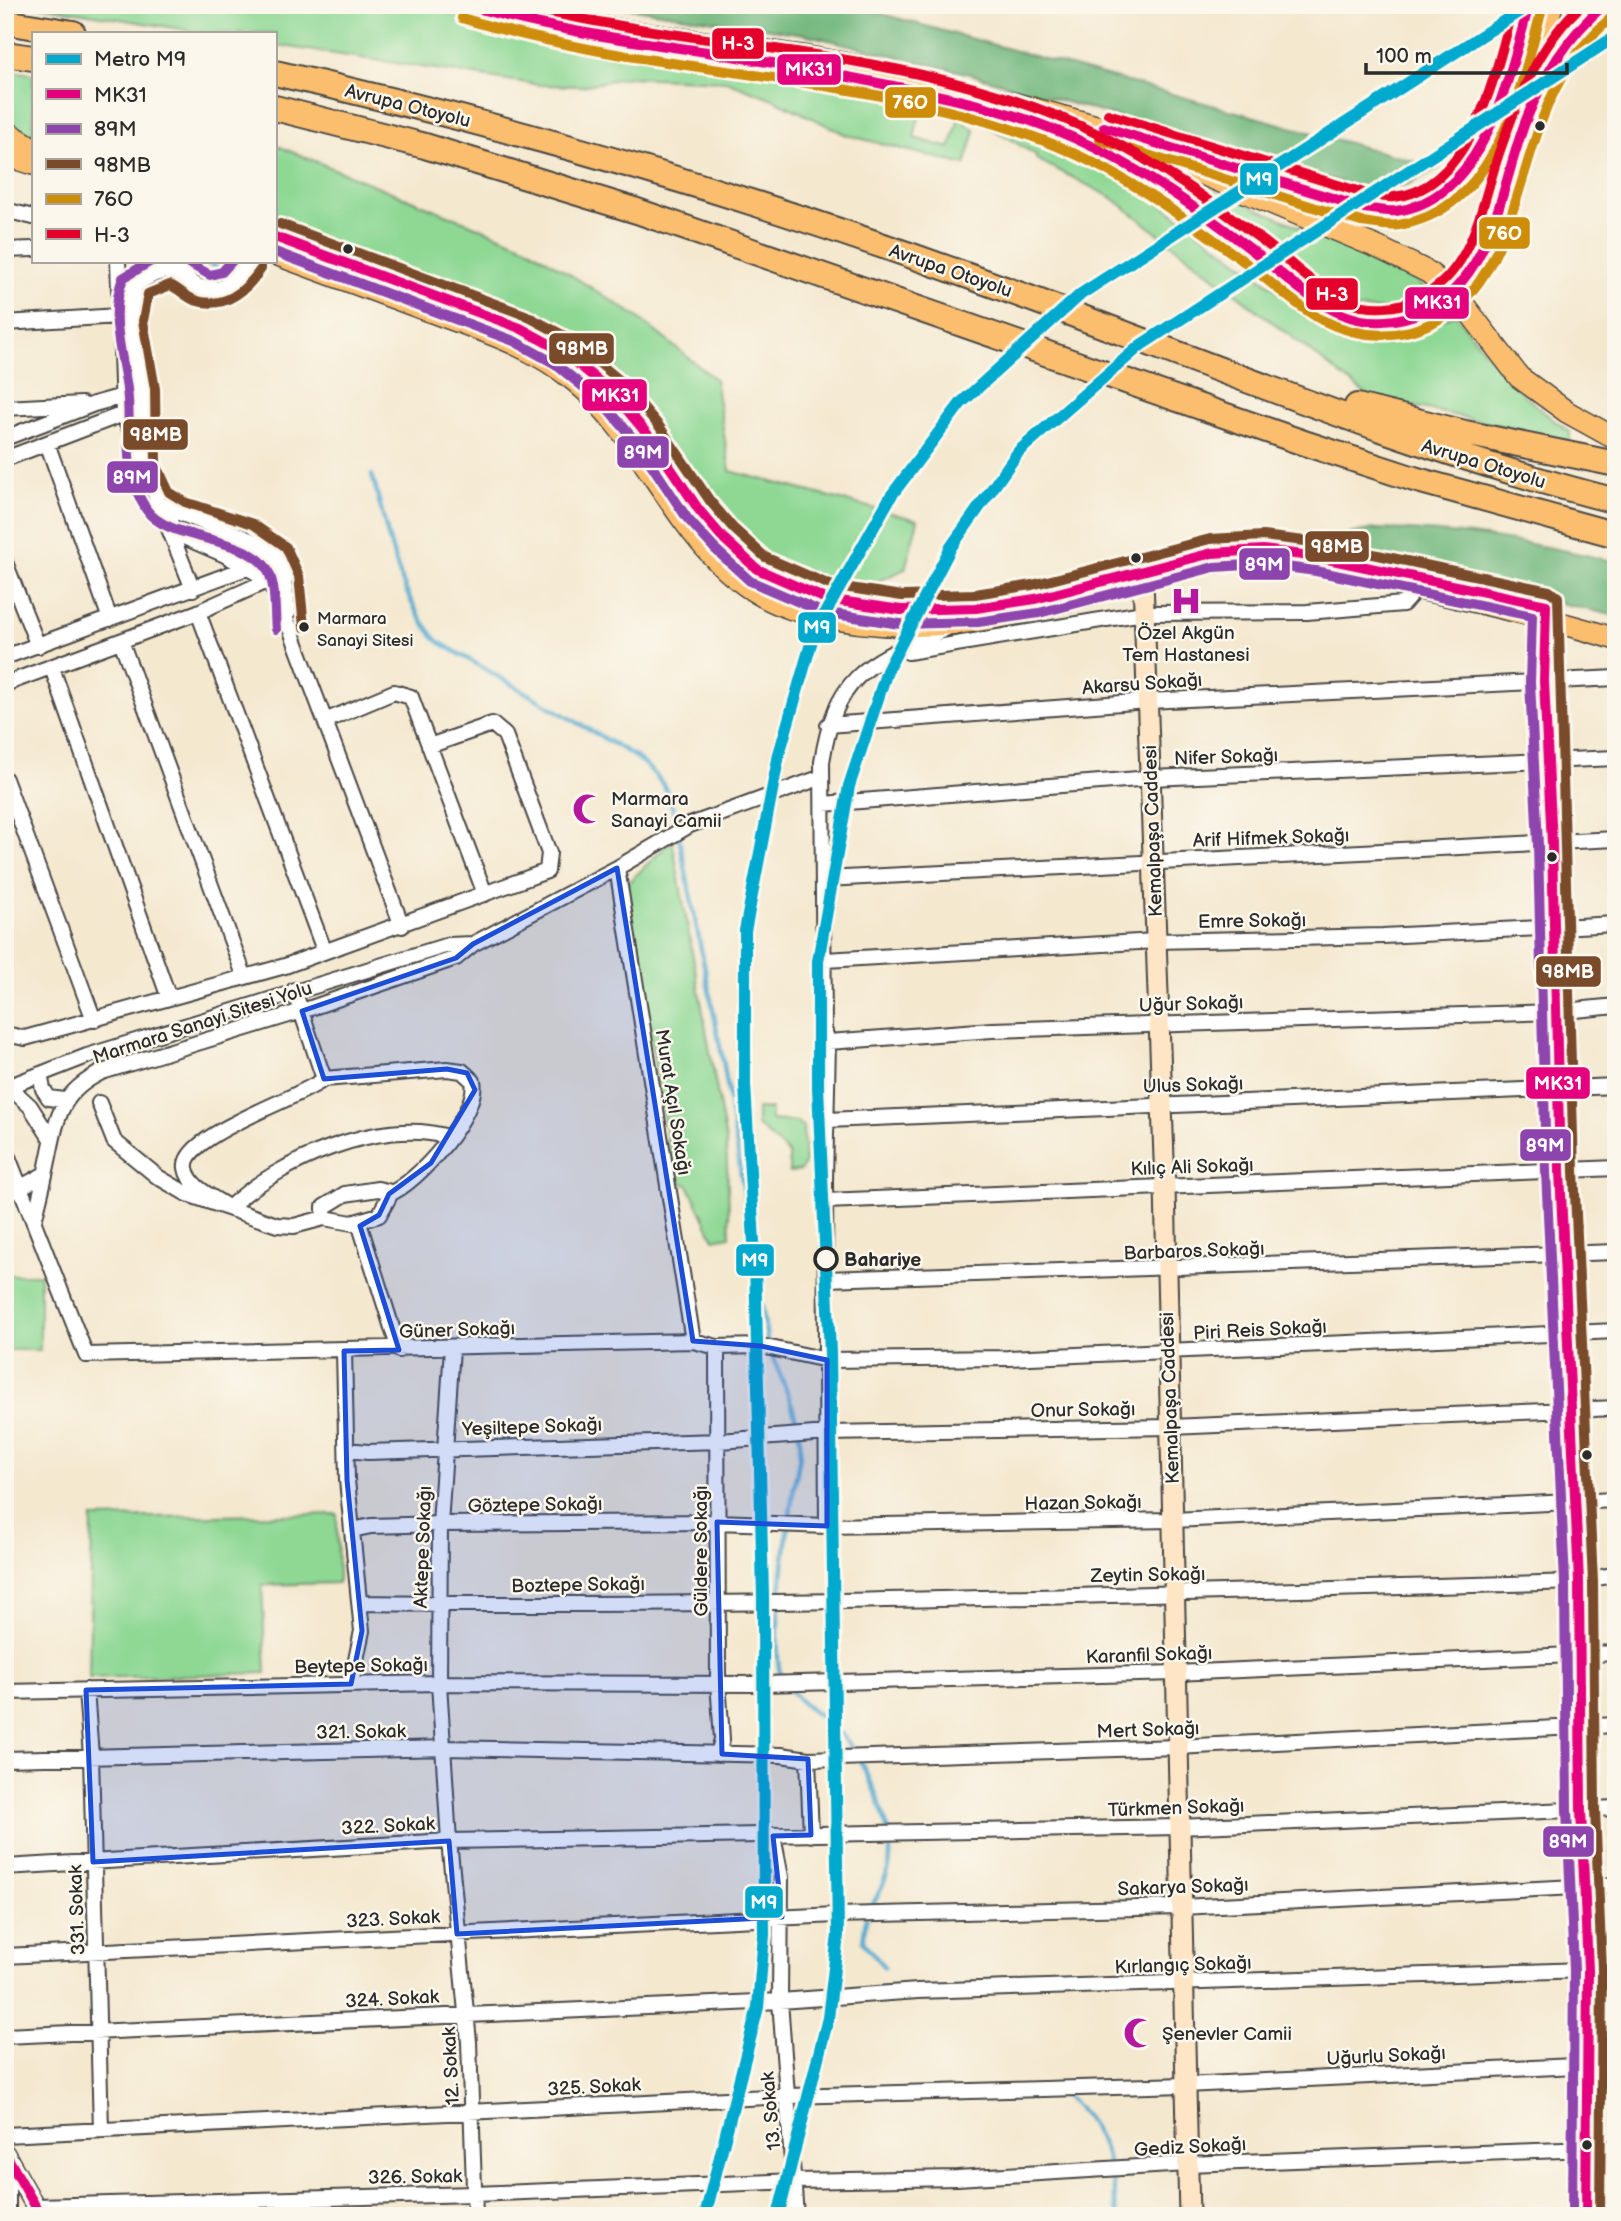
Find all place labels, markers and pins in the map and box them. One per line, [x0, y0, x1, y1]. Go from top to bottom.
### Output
unlabelled marker [1533, 119, 1547, 133]
unlabelled marker [341, 242, 355, 256]
unlabelled marker [1129, 551, 1143, 565]
hospital icon: Özel Akgün Tem Hastanesi [1169, 584, 1203, 618]
place label: Marmara Sanayi Sitesi [317, 609, 413, 651]
marker: Marmara Sanayi Sitesi [297, 620, 311, 634]
place label: Özel Akgün Tem Hastanesi [1122, 622, 1250, 667]
place label: Marmara Sanayi Camii [611, 788, 722, 833]
mosque icon: Marmara Sanayi Camii [571, 792, 605, 826]
unlabelled marker [1545, 850, 1559, 864]
marker: Bahariye [814, 1247, 838, 1271]
place label: Bahariye [844, 1249, 921, 1272]
unlabelled marker [1580, 1448, 1594, 1462]
mosque icon: Şenevler Camii [1122, 2016, 1156, 2050]
place label: Şenevler Camii [1162, 2023, 1292, 2046]
unlabelled marker [1580, 2138, 1594, 2152]

